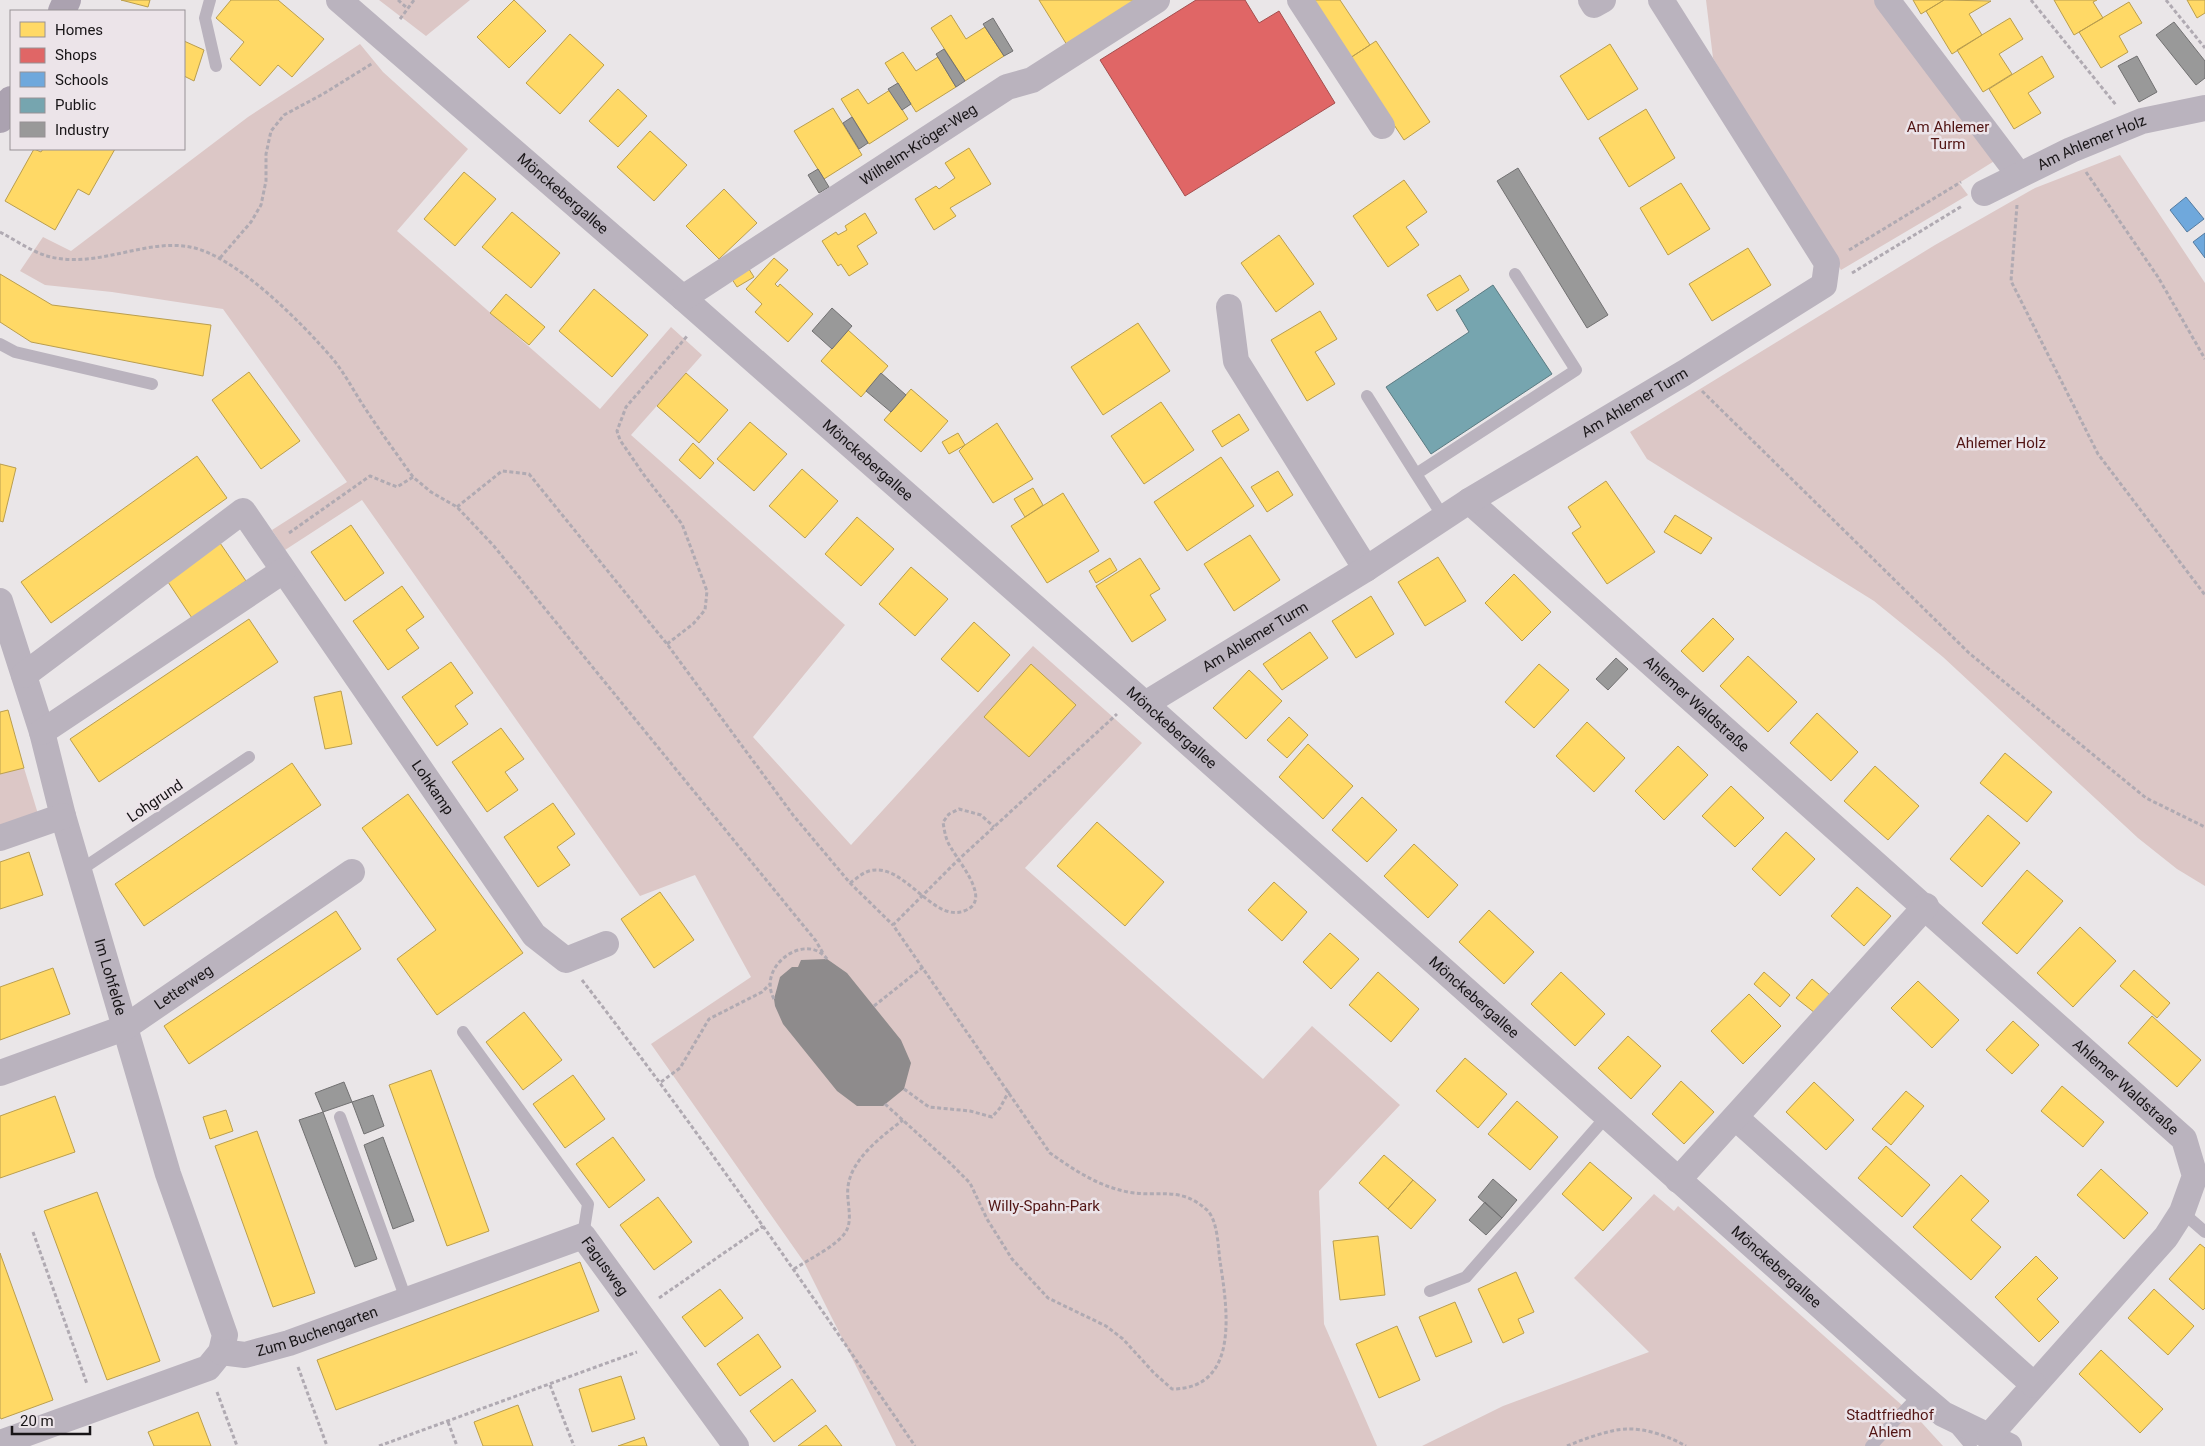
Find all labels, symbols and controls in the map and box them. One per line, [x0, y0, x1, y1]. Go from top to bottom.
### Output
legend [10, 10, 185, 150]
text: Homes [55, 21, 103, 39]
text: Shops [55, 46, 97, 64]
text: Schools [55, 71, 109, 89]
text: Public [55, 96, 96, 114]
street label: Wilhelm-Kröger-Weg [857, 100, 980, 189]
street label: Am Ahlemer Holz [2034, 111, 2149, 174]
park label: Am Ahlemer Turm [1907, 118, 1989, 153]
text: Industry [55, 121, 109, 139]
street label: Mönckebergallee [514, 150, 612, 238]
street label: Am Ahlemer Turm [1578, 364, 1691, 441]
street label: Mönckebergallee [819, 416, 917, 505]
park label: Ahlemer Holz [1956, 434, 2046, 452]
street label: Am Ahlemer Turm [1199, 598, 1311, 676]
street label: Ahlemer Waldstraße [1640, 652, 1753, 756]
street label: Mönckebergallee [1123, 683, 1220, 773]
street label: Lohkamp [408, 757, 458, 818]
street label: Lohgrund [124, 776, 186, 826]
street label: Im Lohfelde [90, 937, 130, 1018]
street label: Mönckebergallee [1425, 953, 1523, 1042]
street label: Letterweg [151, 961, 216, 1014]
street label: Ahlemer Waldstraße [2069, 1035, 2182, 1139]
park label: Willy-Spahn-Park [988, 1197, 1100, 1215]
street label: Mönckebergallee [1728, 1222, 1825, 1312]
street label: Fagusweg [578, 1233, 632, 1299]
street label: Zum Buchengarten [254, 1302, 380, 1360]
scale bar [12, 1404, 90, 1436]
park label: Stadtfriedhof Ahlem [1846, 1406, 1935, 1441]
text: 20 m [20, 1412, 54, 1430]

